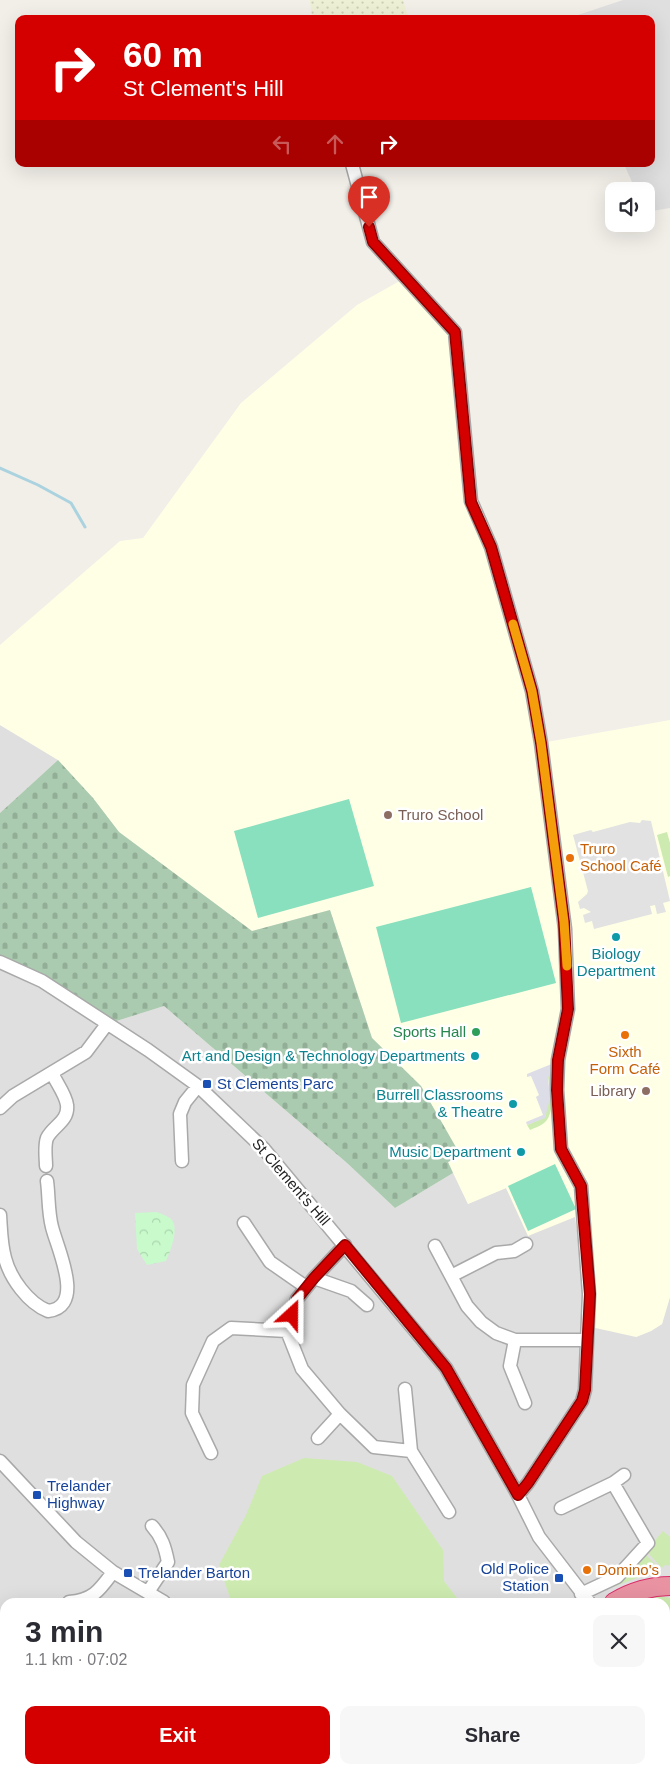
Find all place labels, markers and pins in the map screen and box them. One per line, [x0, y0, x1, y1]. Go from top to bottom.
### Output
pin [348, 176, 390, 227]
place label: Truro School [398, 806, 483, 823]
marker: Truro School [382, 809, 394, 821]
place label: Truro School Café [580, 840, 662, 874]
marker: Truro School Café [564, 852, 576, 864]
marker: Biology Department [610, 931, 622, 943]
place label: Biology Department [577, 945, 656, 979]
place label: Sports Hall [393, 1023, 466, 1040]
marker: Sports Hall [470, 1026, 482, 1038]
marker: Sixth Form Café [619, 1029, 631, 1041]
place label: Sixth Form Café [590, 1043, 660, 1077]
place label: Art and Design & Technology Departments [182, 1047, 465, 1064]
marker: Art and Design & Technology Departments [469, 1050, 481, 1062]
place label: St Clements Parc [217, 1075, 334, 1092]
marker: St Clements Parc [201, 1078, 213, 1090]
place label: Library [590, 1082, 636, 1099]
marker: Library [640, 1085, 652, 1097]
place label: Burrell Classrooms & Theatre [376, 1086, 503, 1120]
marker: Burrell Classrooms & Theatre [507, 1098, 519, 1110]
place label: Music Department [389, 1143, 512, 1160]
marker: Music Department [515, 1146, 527, 1158]
place label: Trelander Highway [47, 1477, 111, 1511]
marker: Trelander Highway [31, 1489, 43, 1501]
place label: Old Police Station [481, 1560, 549, 1594]
place label: Domino's [597, 1561, 659, 1578]
place label: Trelander Barton [138, 1564, 250, 1581]
marker: Domino's [581, 1564, 593, 1576]
marker: Trelander Barton [122, 1567, 134, 1579]
marker: Old Police Station [553, 1572, 565, 1584]

